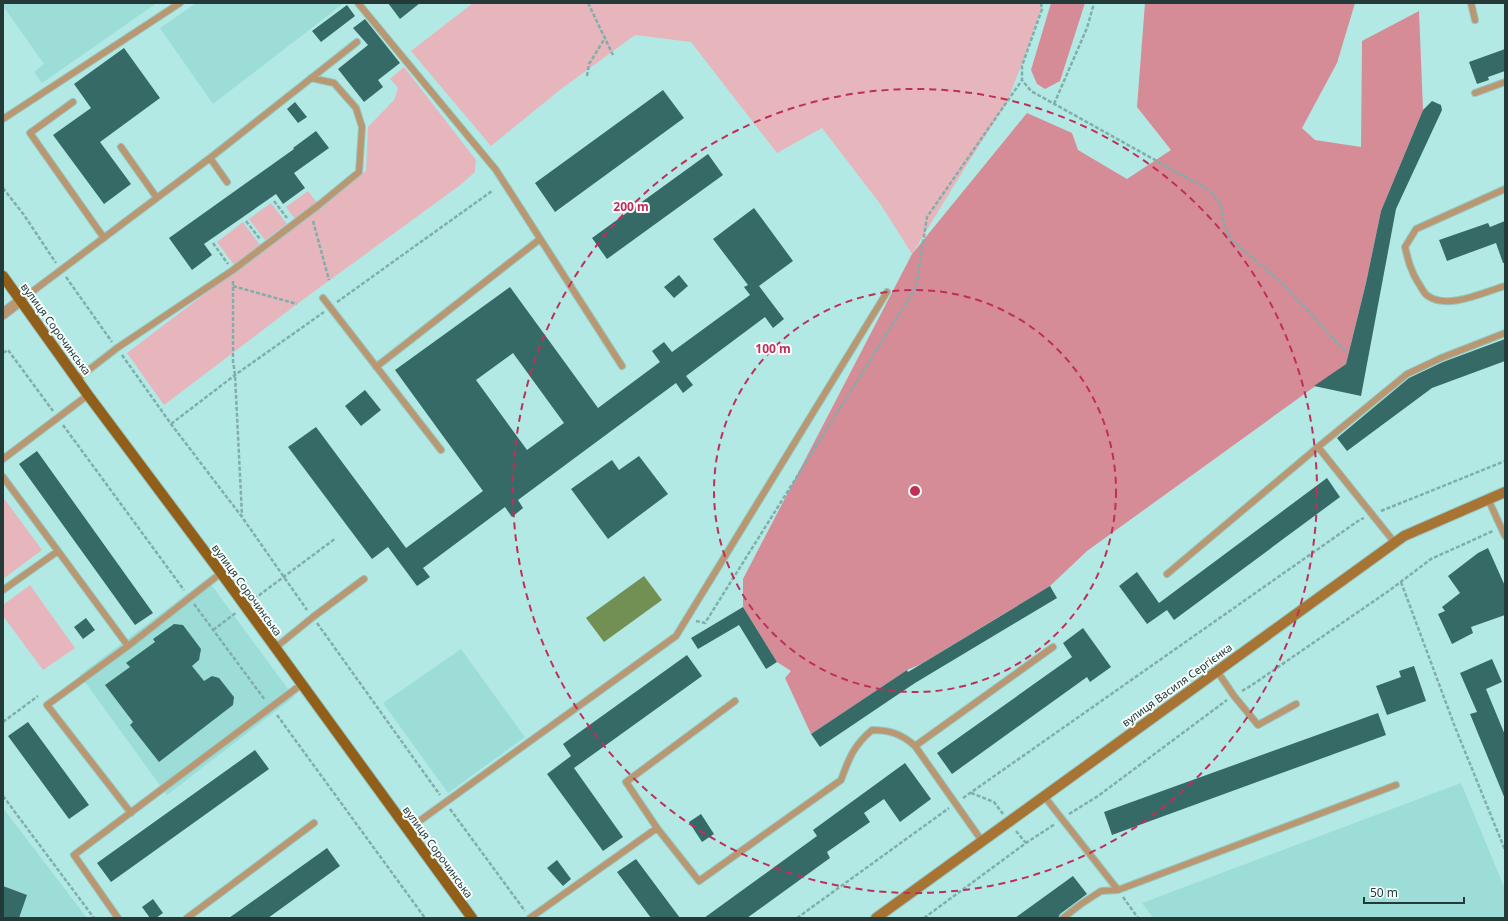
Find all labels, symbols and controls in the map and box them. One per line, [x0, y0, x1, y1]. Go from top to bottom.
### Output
text: 200 m [613, 198, 649, 215]
street label: вулиця Сорочинська [18, 280, 95, 378]
text: 100 m [755, 340, 791, 357]
centre of rings [908, 484, 922, 498]
street label: вулиця Сорочинська [209, 541, 286, 639]
street label: вулиця Василя Сергієнка [1119, 639, 1235, 730]
street label: вулиця Сорочинська [400, 803, 477, 901]
scale bar [1364, 879, 1464, 905]
text: 50 m [1370, 884, 1398, 901]

